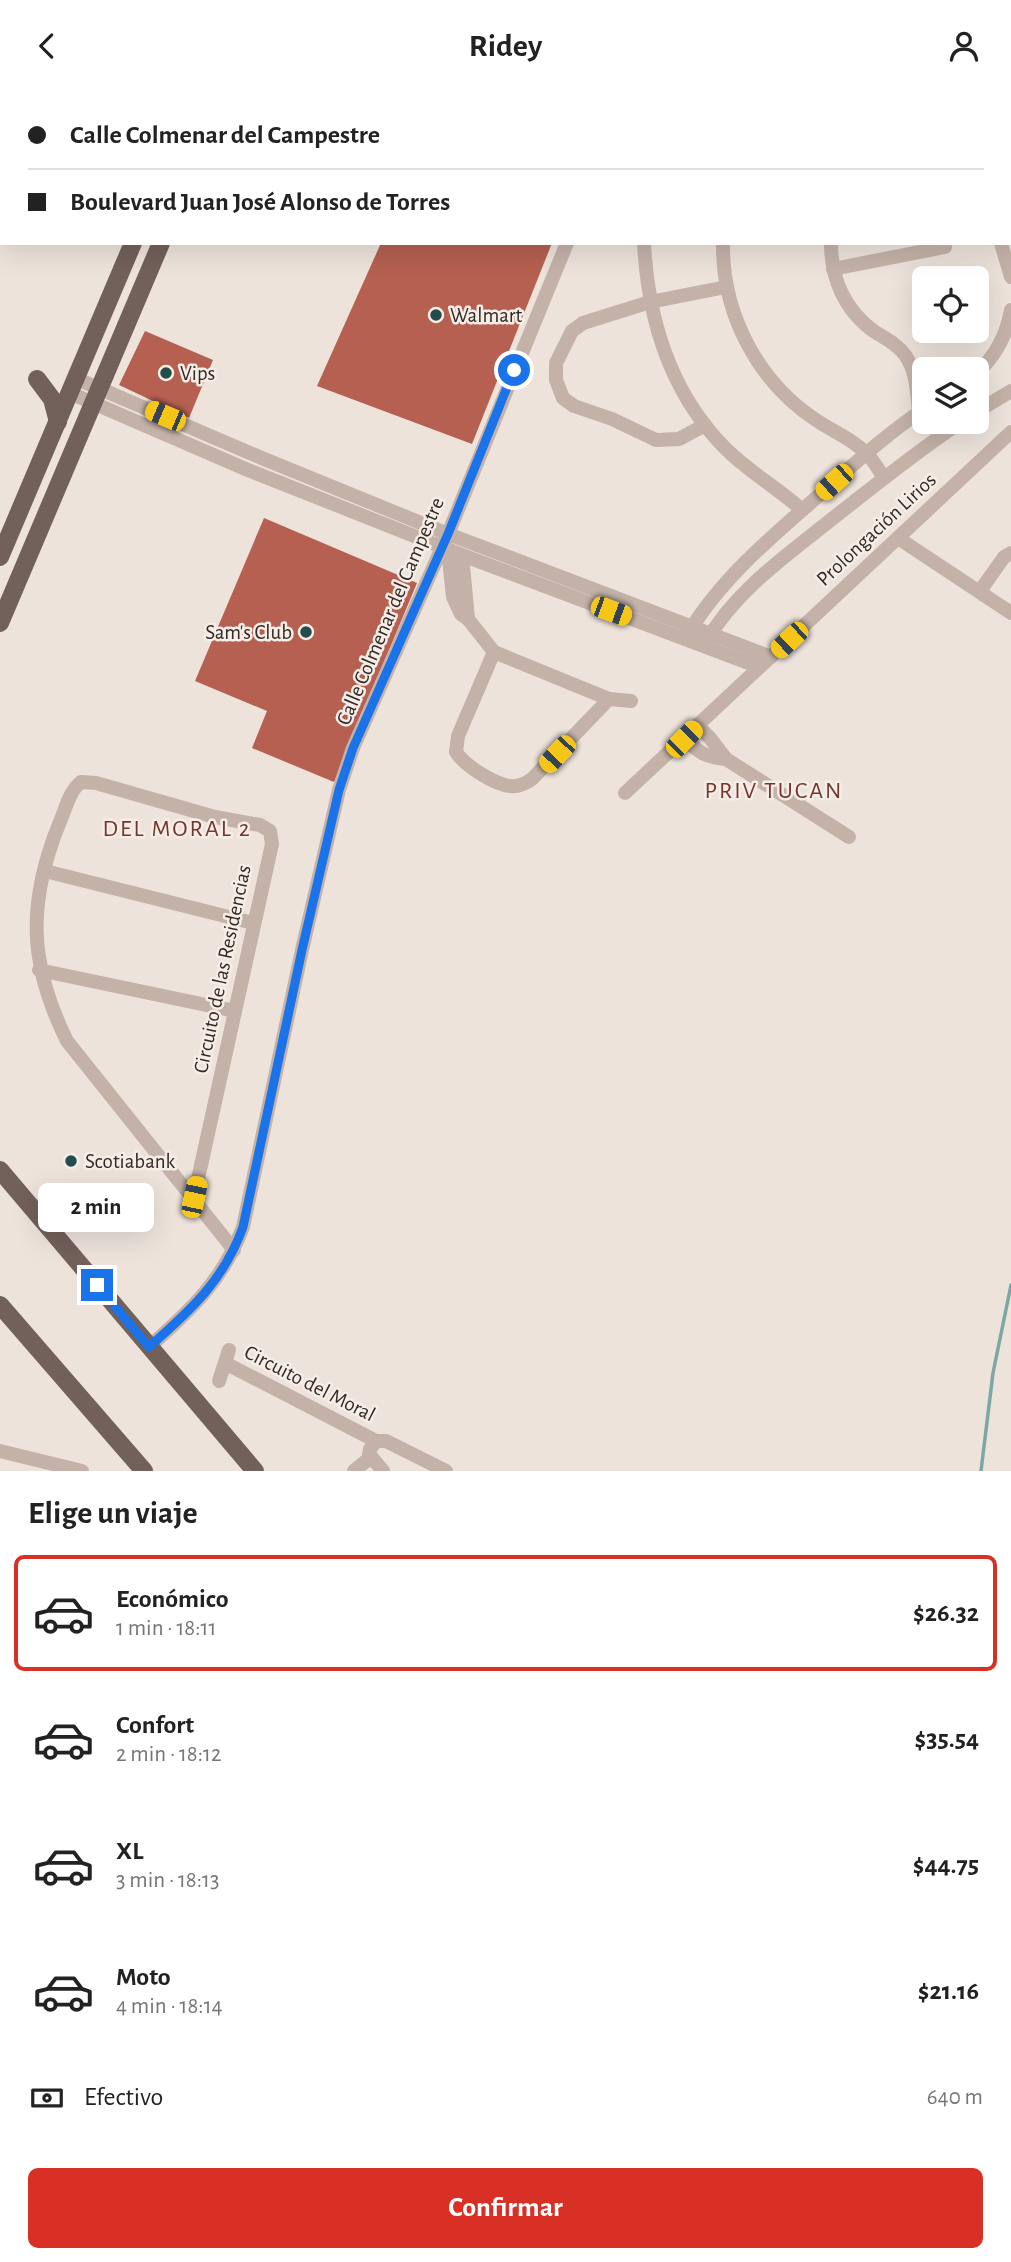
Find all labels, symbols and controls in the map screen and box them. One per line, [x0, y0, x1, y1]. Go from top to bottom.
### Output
icon: back [28, 27, 66, 65]
icon: person [945, 27, 983, 65]
text: Ridey [469, 30, 542, 62]
text: Calle Colmenar del Campestre [70, 122, 380, 148]
text: Boulevard Juan José Alonso de Torres [70, 189, 450, 215]
map controls [912, 266, 989, 434]
button: locate [912, 266, 989, 343]
place label: Walmart [450, 305, 523, 326]
marker: Walmart [428, 307, 444, 323]
route start [498, 354, 530, 386]
button: layers [912, 357, 989, 434]
place label: Vips [180, 363, 215, 384]
marker: Vips [158, 365, 174, 381]
car [142, 398, 189, 434]
car [812, 460, 857, 504]
street label: Prolongación Lirios [813, 469, 940, 590]
street label: Calle Colmenar del Campestre [333, 494, 448, 728]
car [588, 594, 635, 628]
car [767, 618, 812, 662]
place label: Sam's Club [205, 622, 292, 643]
marker: Sam's Club [298, 624, 314, 640]
car [662, 717, 707, 761]
car [535, 731, 580, 777]
district label: PRIV TUCAN [705, 779, 843, 803]
district label: DEL MORAL 2 [102, 817, 252, 841]
street label: Circuito de las Residencias [190, 863, 255, 1075]
place label: Scotiabank [85, 1151, 175, 1172]
marker: Scotiabank [63, 1153, 79, 1169]
car [180, 1174, 209, 1220]
callout: 2 min [39, 1183, 155, 1233]
text: 2 min [70, 1196, 122, 1219]
route end [81, 1269, 113, 1301]
street label: Circuito del Moral [241, 1341, 379, 1425]
text: Elige un viaje [28, 1497, 198, 1529]
icon: car [32, 1582, 95, 1645]
text: Económico [116, 1586, 229, 1612]
text: $26.32 [913, 1600, 979, 1626]
text: 1 min · 18:11 [116, 1617, 216, 1640]
icon: car [32, 1708, 95, 1771]
text: Confort [116, 1712, 194, 1738]
text: $35.54 [915, 1726, 979, 1752]
text: 2 min · 18:12 [116, 1743, 221, 1766]
icon: car [32, 1834, 95, 1897]
text: XL [116, 1838, 143, 1864]
text: $44.75 [913, 1852, 979, 1878]
text: 3 min · 18:13 [116, 1869, 219, 1892]
icon: car [32, 1960, 95, 2023]
text: Moto [116, 1964, 171, 1990]
text: $21.16 [918, 1978, 979, 2004]
text: 4 min · 18:14 [116, 1995, 223, 2018]
icon: cash [28, 2079, 66, 2117]
text: Efectivo [84, 2084, 163, 2110]
text: 640 m [927, 2086, 983, 2109]
button: Confirmar [28, 2168, 983, 2248]

